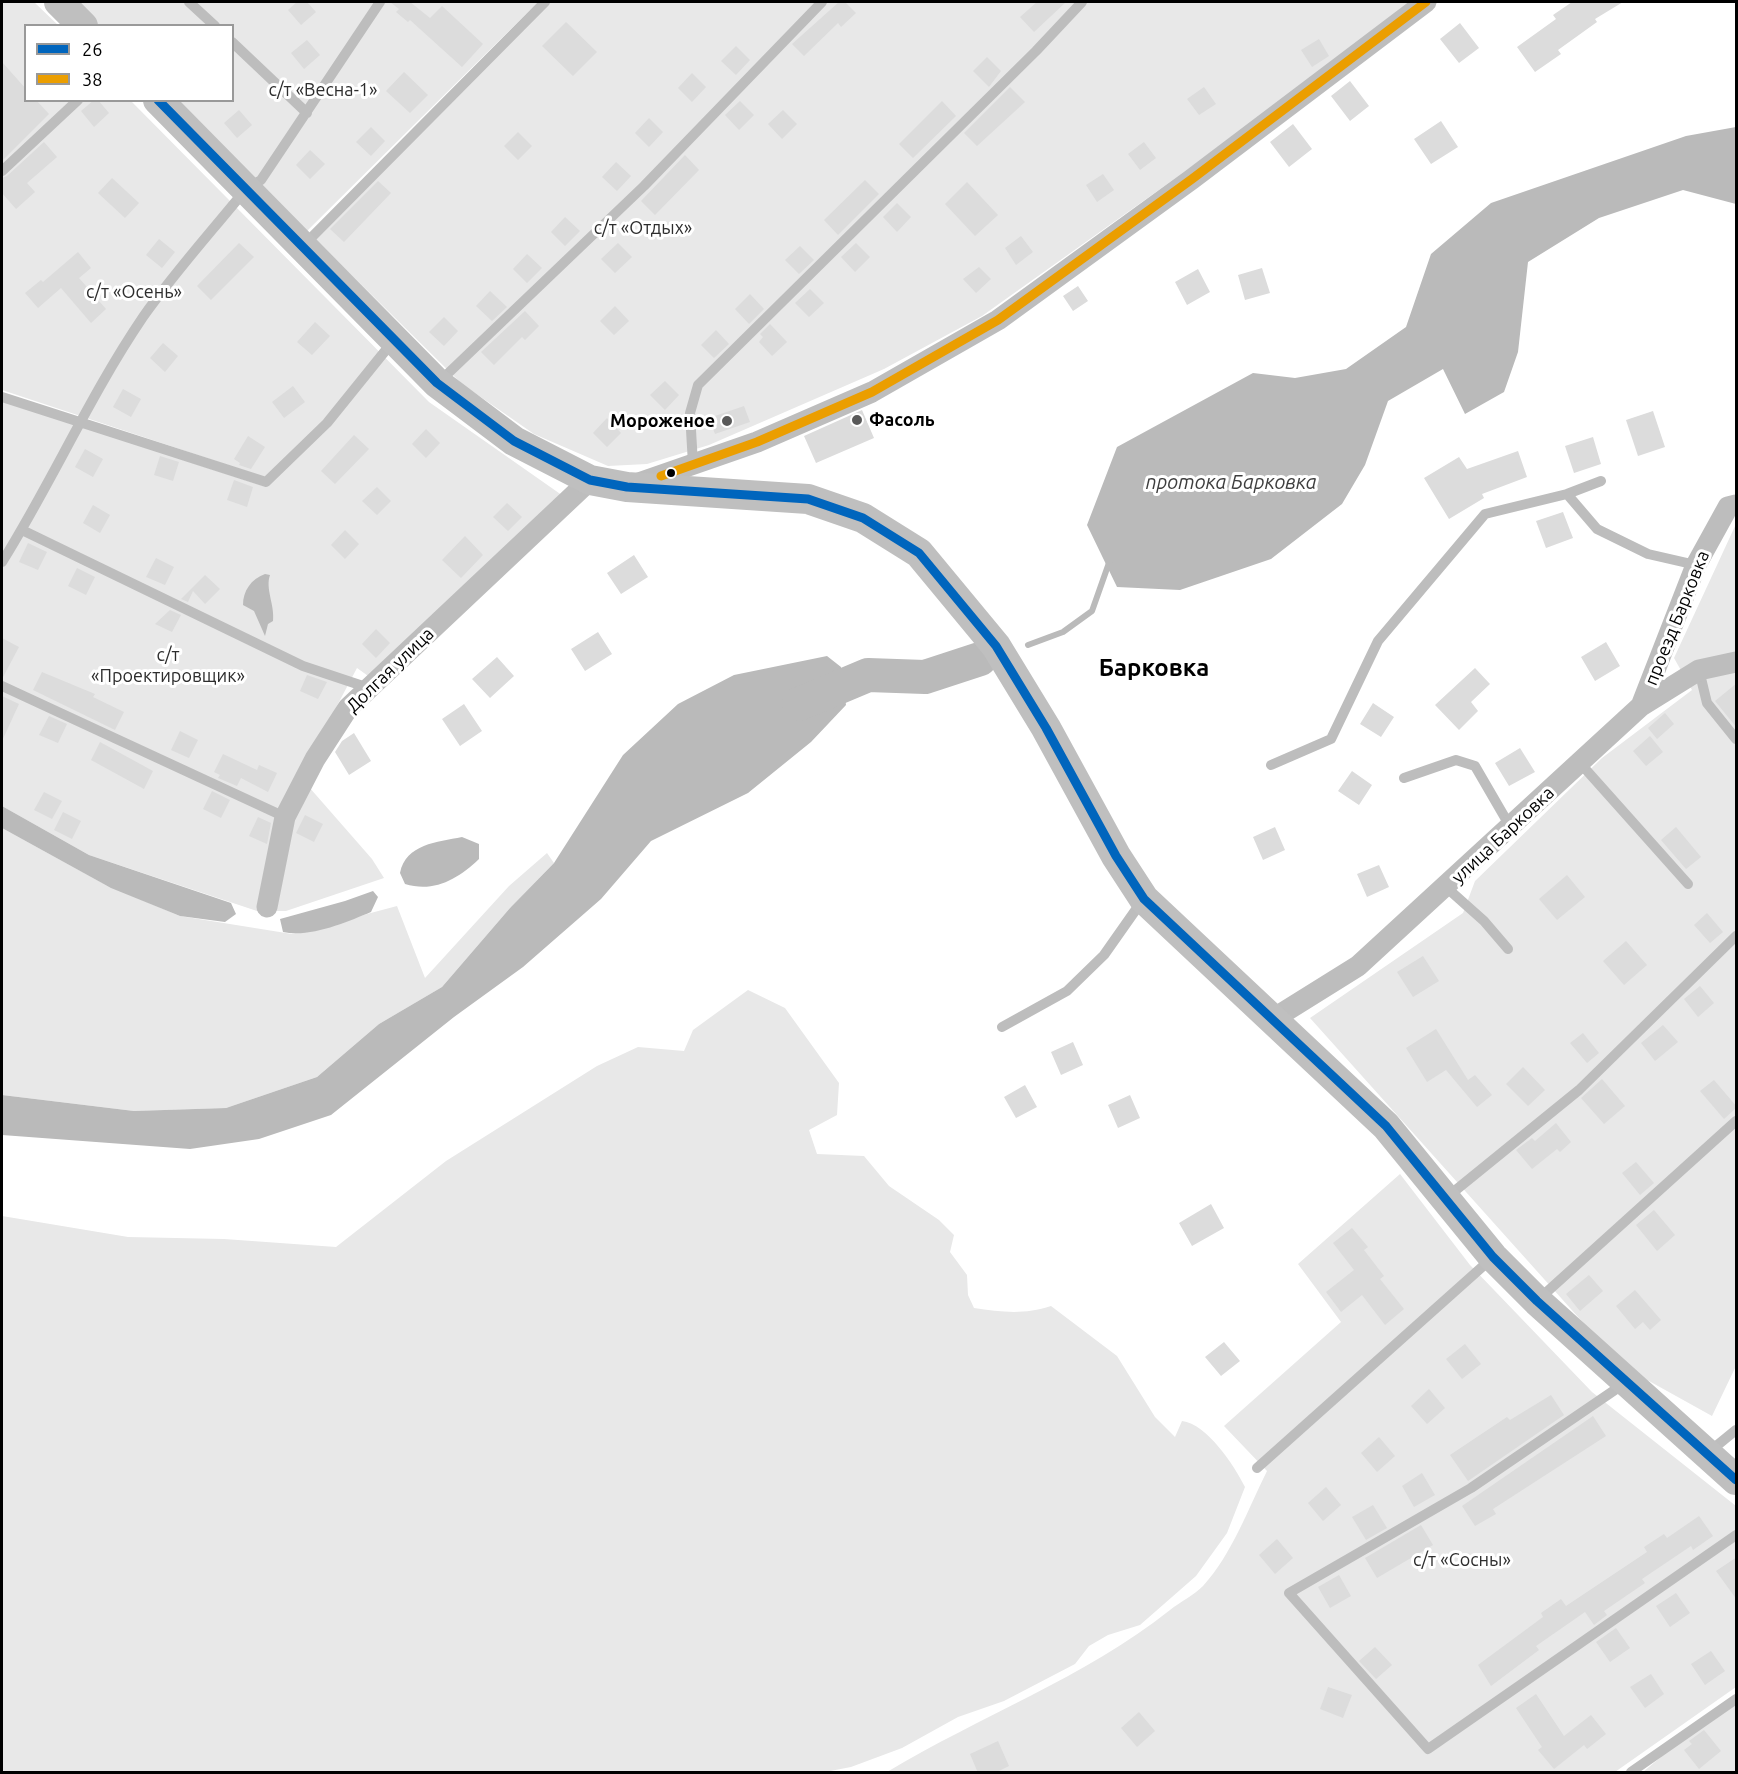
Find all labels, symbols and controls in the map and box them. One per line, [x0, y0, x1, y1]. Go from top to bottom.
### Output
legend [24, 24, 234, 102]
text: 26 [82, 39, 102, 59]
text: 38 [82, 69, 102, 89]
park label: с/т «Весна-1» [269, 79, 377, 101]
park label: с/т «Отдых» [594, 217, 692, 239]
park label: с/т «Осень» [86, 281, 182, 303]
place label: Фасоль [869, 409, 935, 431]
place label: Мороженое [610, 410, 715, 432]
marker: Фасоль [850, 413, 864, 427]
marker: Мороженое [720, 414, 734, 428]
unlabelled marker [665, 467, 677, 479]
water label: протока Барковка [1145, 470, 1317, 494]
street label: проезд Барковка [1640, 547, 1714, 689]
street label: Долгая улица [342, 623, 438, 717]
park label: с/т «Проектировщик» [91, 644, 245, 686]
district label: Барковка [1099, 654, 1209, 682]
street label: улица Барковка [1447, 782, 1559, 888]
park label: с/т «Сосны» [1413, 1549, 1511, 1571]

